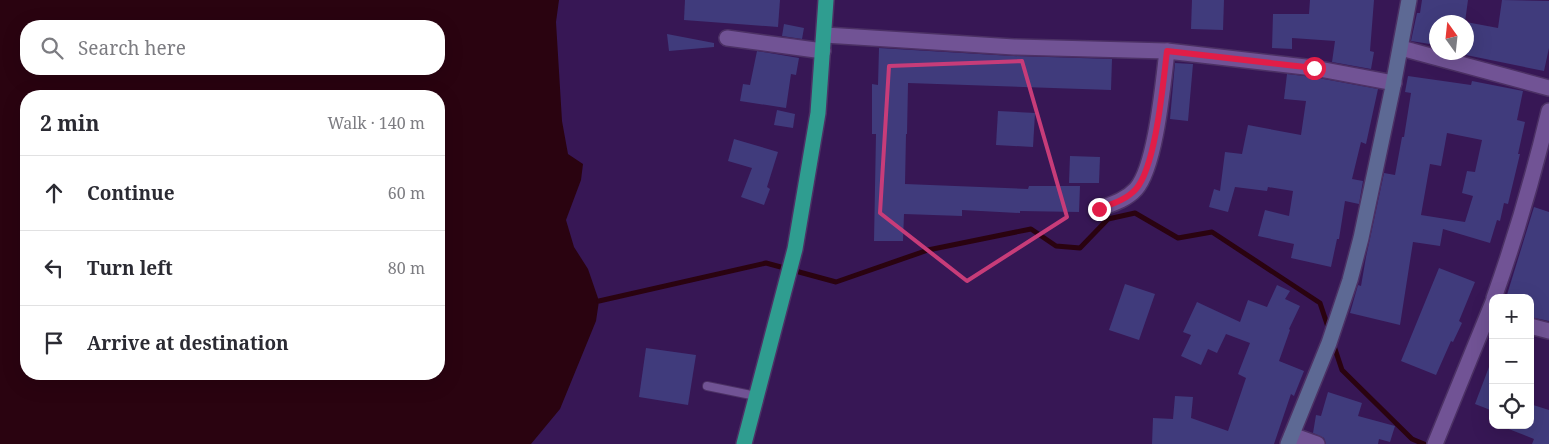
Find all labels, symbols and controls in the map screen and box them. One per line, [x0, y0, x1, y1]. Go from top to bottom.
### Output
north arrow [1429, 15, 1474, 60]
search box [20, 20, 445, 75]
icon: search [38, 34, 66, 62]
text: Search here [78, 35, 186, 61]
route start [1303, 57, 1326, 80]
text: 2 min [40, 109, 99, 137]
text: Walk · 140 m [328, 112, 425, 134]
icon: ahead [40, 179, 68, 207]
text: Continue [87, 180, 175, 206]
text: 60 m [388, 182, 425, 204]
route end [1088, 198, 1111, 221]
icon: left [40, 254, 68, 282]
text: Turn left [87, 255, 173, 281]
text: 80 m [388, 257, 425, 279]
map controls [1489, 294, 1534, 429]
button: + [1489, 294, 1534, 339]
icon: arrive [40, 329, 68, 357]
text: Arrive at destination [87, 330, 289, 356]
button: − [1489, 339, 1534, 384]
button: locate [1489, 384, 1534, 429]

